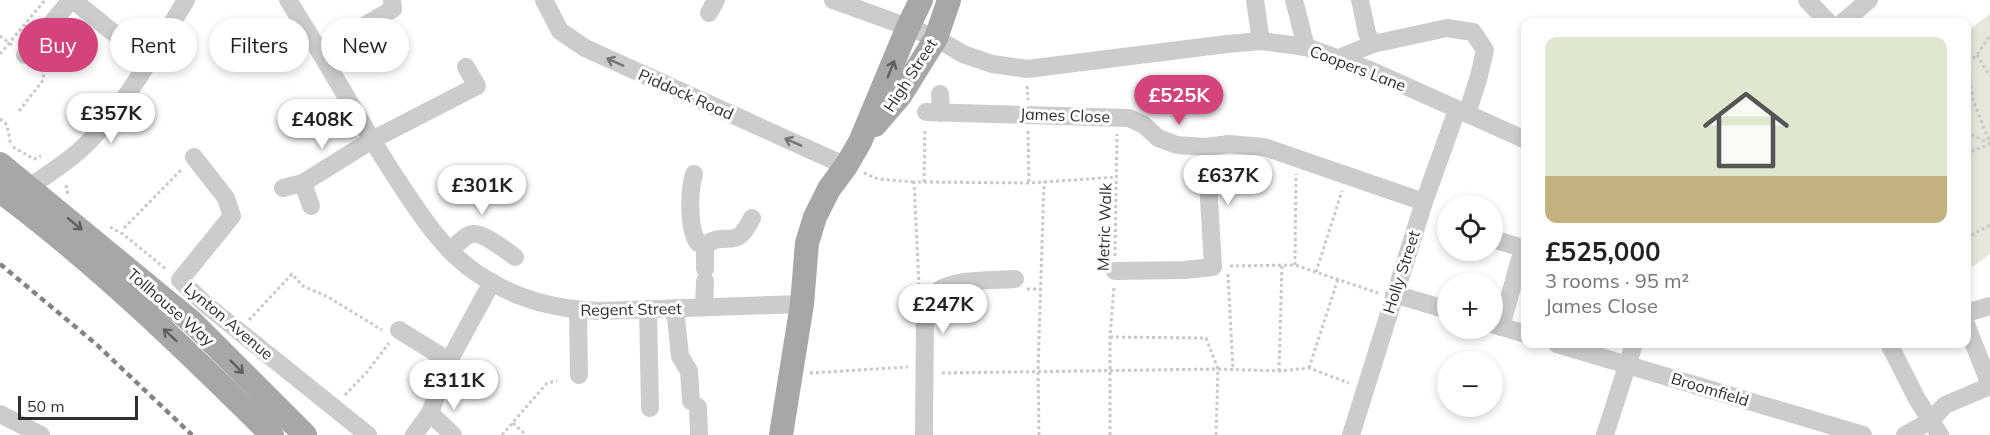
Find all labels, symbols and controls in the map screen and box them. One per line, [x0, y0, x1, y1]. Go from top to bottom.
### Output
chip: Buy [18, 18, 98, 72]
chip: Rent [110, 18, 197, 72]
chip: Filters [209, 18, 309, 72]
chip: New [321, 18, 409, 72]
street label: High Street [879, 34, 941, 115]
street label: Coopers Lane [1307, 41, 1409, 95]
one-way arrow [606, 56, 624, 67]
one-way arrow [886, 61, 897, 79]
street label: Piddock Road [635, 64, 737, 124]
pin: £525K [1137, 75, 1221, 126]
icon: home [1692, 76, 1800, 184]
text: £525K [1148, 82, 1210, 107]
pin: £357K [69, 93, 153, 144]
pin: £408K [280, 99, 364, 150]
text: £357K [80, 100, 142, 125]
street label: James Close [1020, 103, 1110, 127]
text: £408K [291, 106, 353, 131]
one-way arrow [784, 135, 802, 147]
pin: £637K [1186, 155, 1270, 206]
text: £637K [1197, 162, 1259, 187]
pin: £301K [440, 165, 524, 216]
text: £301K [451, 172, 513, 197]
street label: Metric Walk [1092, 182, 1116, 271]
map controls [1437, 195, 1503, 417]
button: locate [1437, 195, 1503, 261]
one-way arrow [67, 217, 82, 231]
street label: Holly Street [1378, 228, 1424, 316]
text: £525,000 [1545, 235, 1661, 268]
street label: Tollhouse Way [123, 264, 219, 351]
text: 3 rooms · 95 m² [1545, 268, 1689, 293]
button: + [1437, 273, 1503, 339]
street label: Lynton Avenue [180, 278, 278, 364]
pin: £247K [901, 284, 985, 335]
text: £247K [912, 291, 974, 316]
text: James Close [1545, 293, 1658, 318]
street label: Regent Street [580, 298, 682, 320]
one-way arrow [163, 328, 178, 342]
button: − [1437, 351, 1503, 417]
one-way arrow [229, 359, 244, 374]
pin: £311K [412, 360, 496, 411]
text: £311K [423, 367, 485, 392]
street label: Broomfield [1669, 368, 1751, 410]
scale bar [18, 393, 138, 420]
text: 50 m [27, 396, 64, 416]

